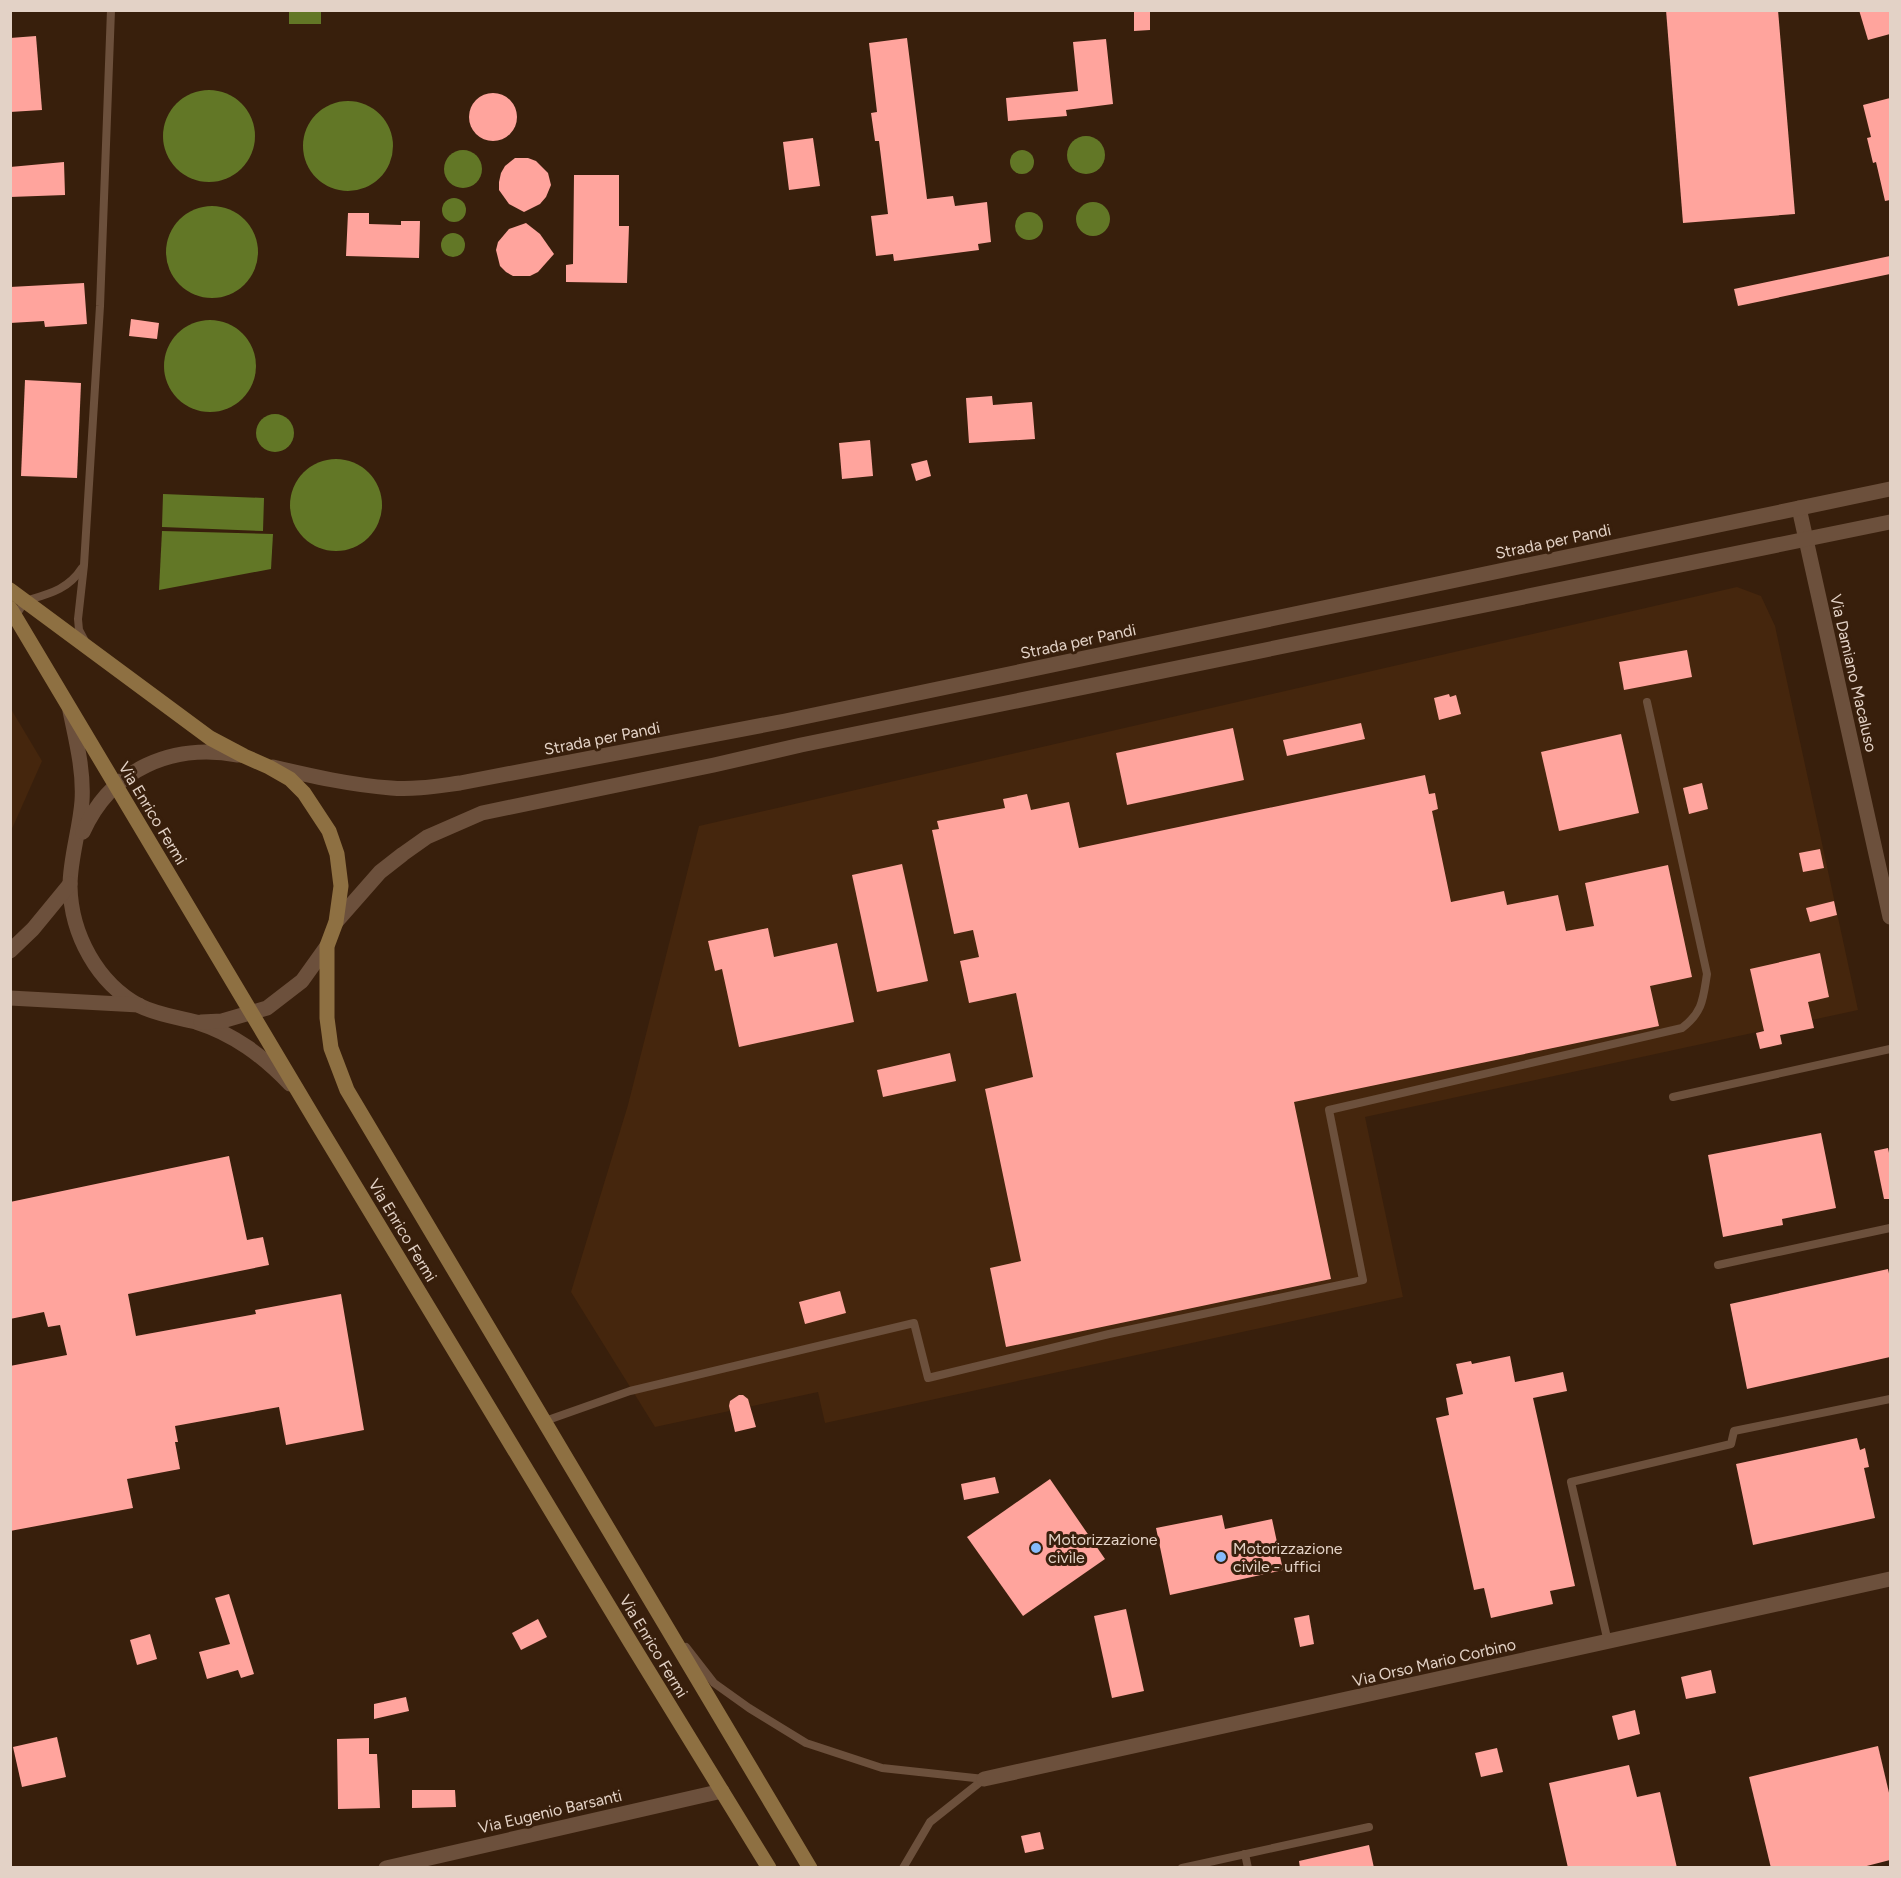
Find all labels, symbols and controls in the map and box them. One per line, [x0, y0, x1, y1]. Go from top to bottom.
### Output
street label: Strada per Pandi [1494, 520, 1613, 563]
street label: Via Damiano Macaluso [1826, 592, 1881, 754]
street label: Strada per Pandi [1019, 620, 1138, 663]
street label: Strada per Pandi [542, 718, 662, 759]
street label: Via Enrico Fermi [114, 758, 191, 868]
street label: Via Enrico Fermi [364, 1175, 441, 1285]
place label: Motorizzazione civile [1048, 1530, 1158, 1567]
place label: Motorizzazione civile - uffici [1233, 1539, 1343, 1576]
marker: Motorizzazione civile [1029, 1541, 1043, 1555]
marker: Motorizzazione civile - uffici [1214, 1550, 1228, 1564]
street label: Via Enrico Fermi [615, 1591, 692, 1701]
street label: Via Orso Mario Corbino [1351, 1634, 1518, 1691]
street label: Via Eugenio Barsanti [476, 1786, 624, 1837]

